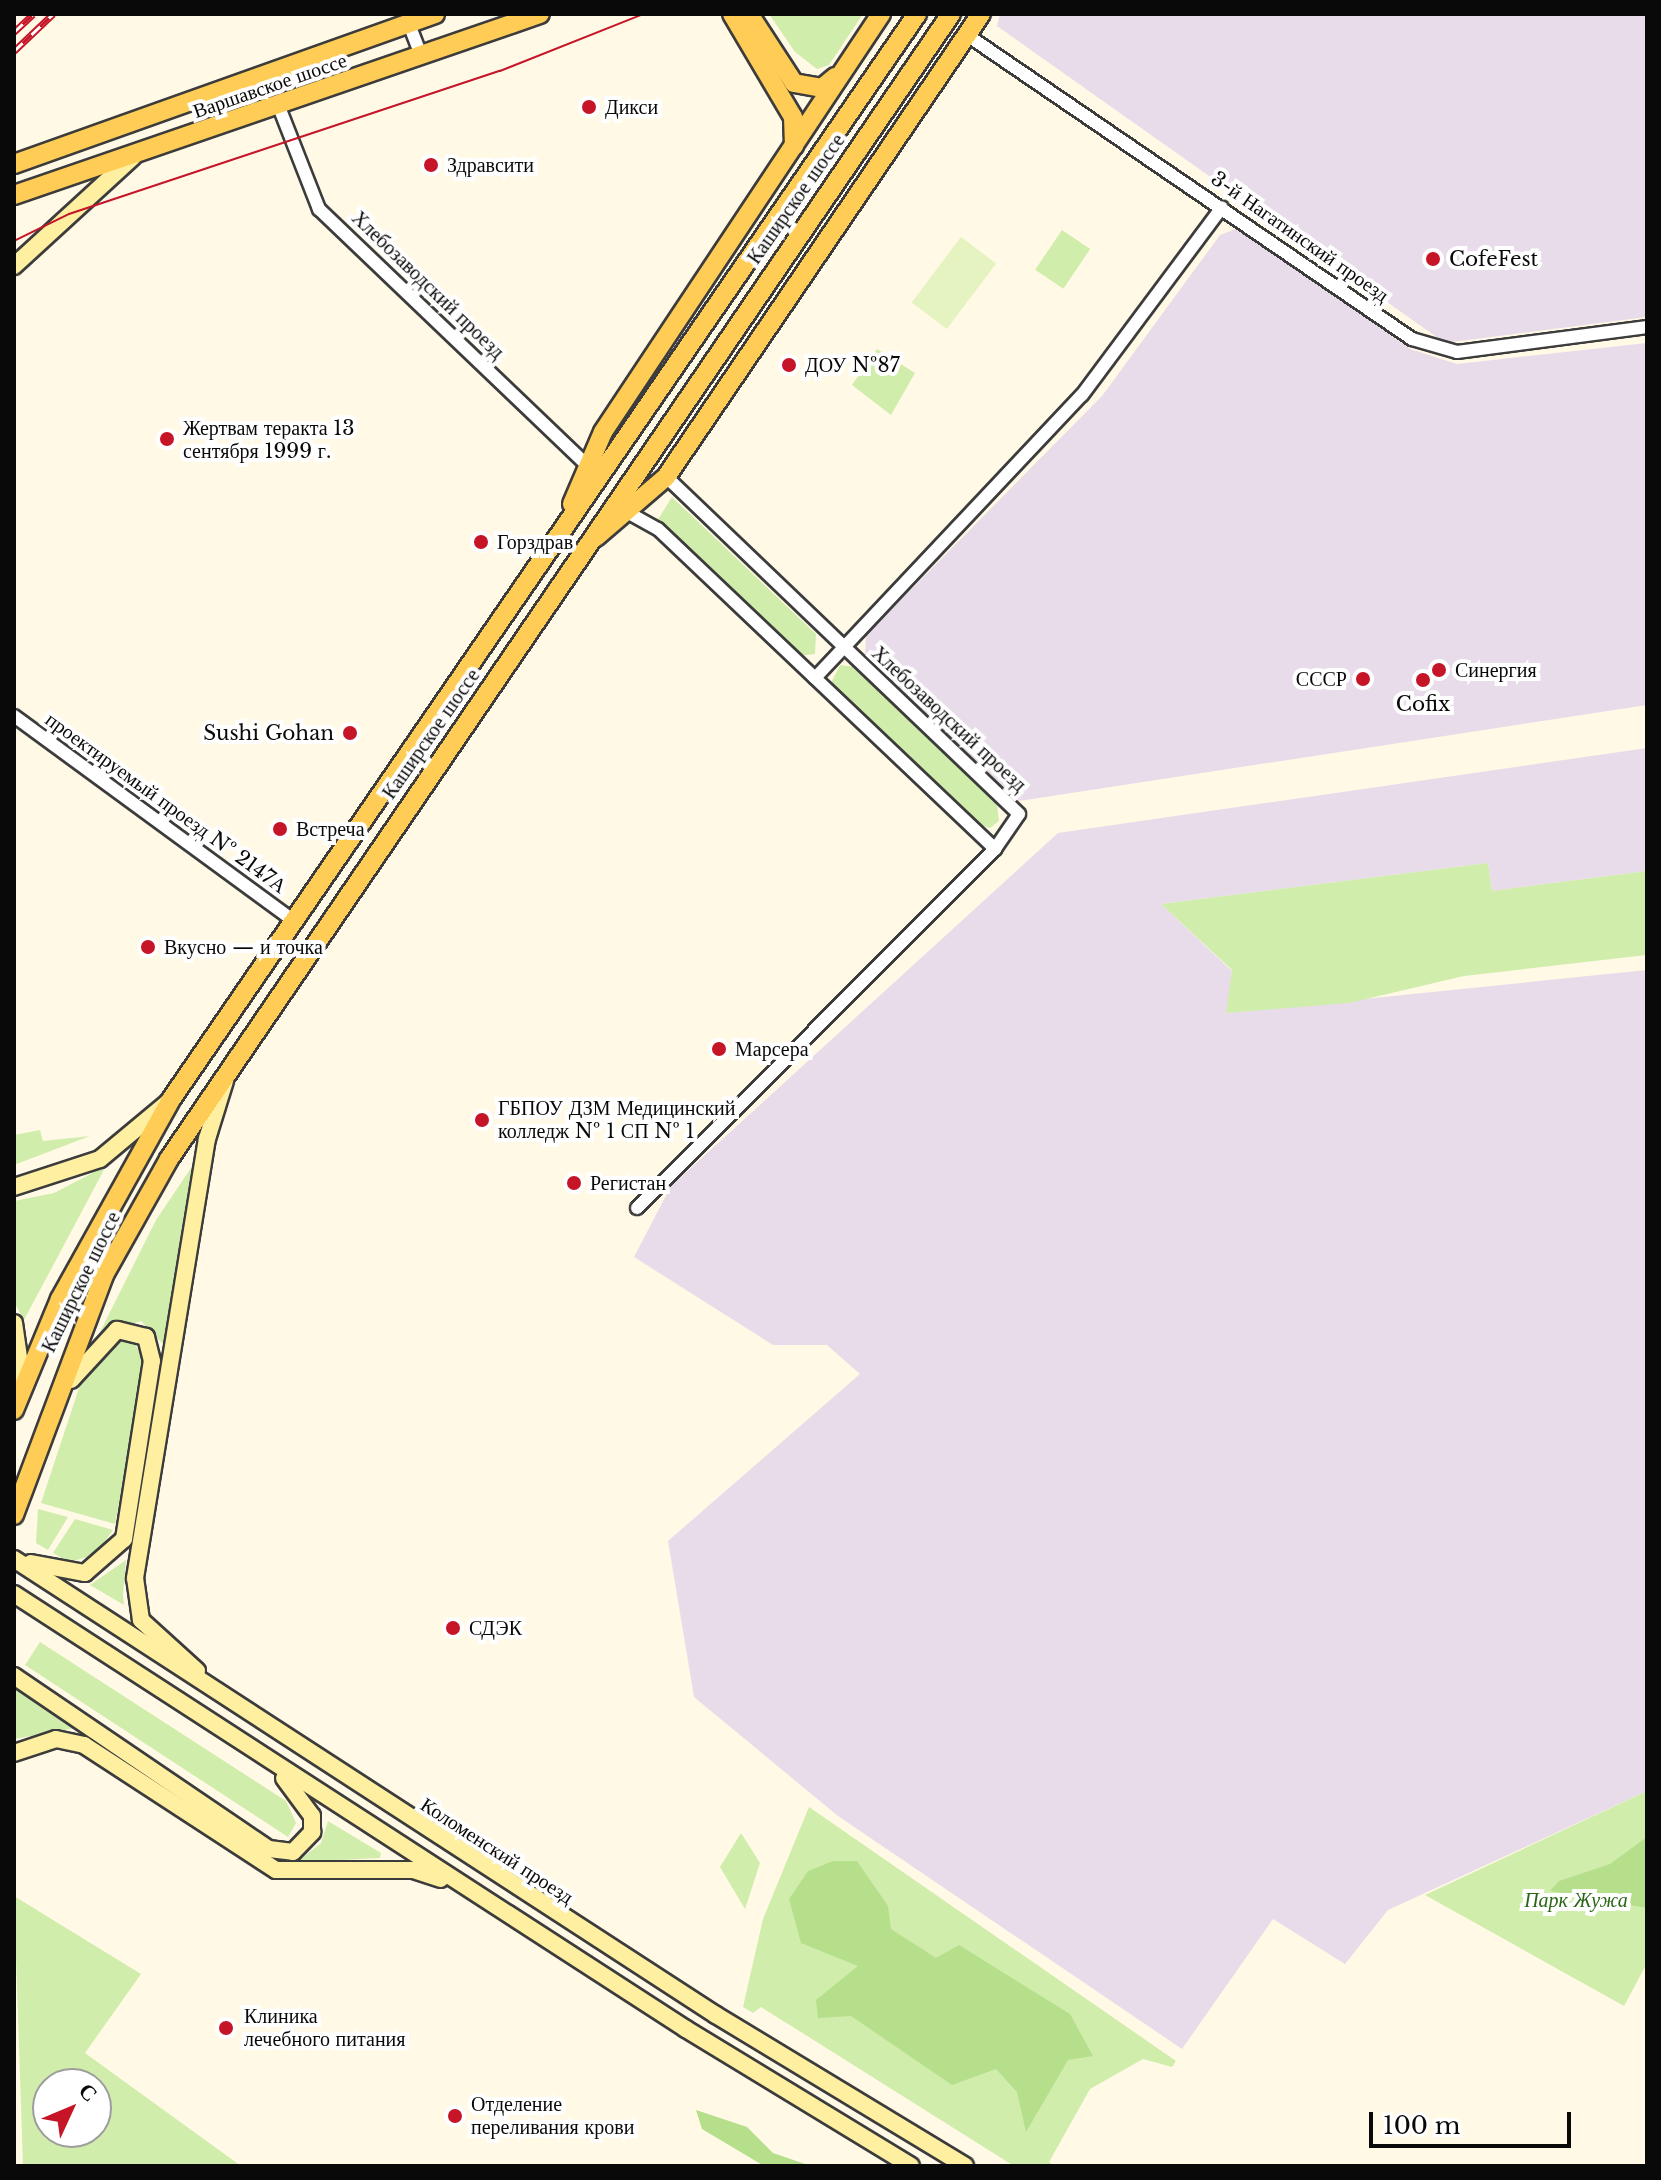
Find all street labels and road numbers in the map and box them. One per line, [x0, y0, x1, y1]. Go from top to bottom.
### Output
street label: Варшавское шоссе [190, 48, 350, 124]
street label: Каширское шоссе [742, 129, 850, 269]
street label: 3-й Нагатинский проезд [1206, 166, 1394, 308]
street label: Хлебозаводский проезд [347, 206, 509, 364]
street label: Хлебозаводский проезд [867, 641, 1031, 797]
street label: Каширское шоссе [377, 664, 485, 804]
street label: проектируемый проезд № 2147А [41, 707, 291, 899]
street label: Каширское шоссе [37, 1208, 125, 1356]
street label: Коломенский проезд [416, 1793, 578, 1909]

